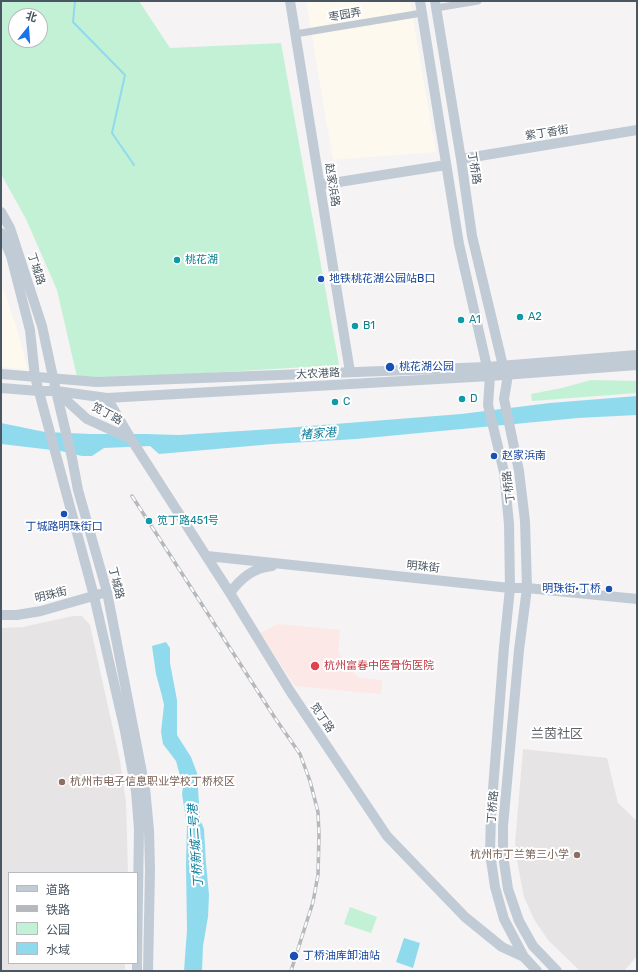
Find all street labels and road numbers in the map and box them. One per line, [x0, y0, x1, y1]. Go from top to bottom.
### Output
street label: 枣园弄 [328, 6, 362, 24]
street label: 紫丁香街 [524, 123, 570, 143]
street label: 丁桥路 [465, 151, 483, 185]
street label: 赵家浜路 [322, 162, 342, 208]
street label: 丁城路 [25, 251, 47, 287]
street label: 大农港路 [296, 366, 340, 382]
street label: 笕丁路 [89, 400, 125, 428]
street label: 丁桥路 [500, 470, 518, 504]
street label: 明珠街 [406, 559, 440, 575]
street label: 丁城路 [106, 565, 126, 601]
street label: 明珠街 [33, 585, 69, 605]
street label: 笕丁路 [307, 701, 337, 735]
street label: 丁桥路 [485, 790, 501, 824]

